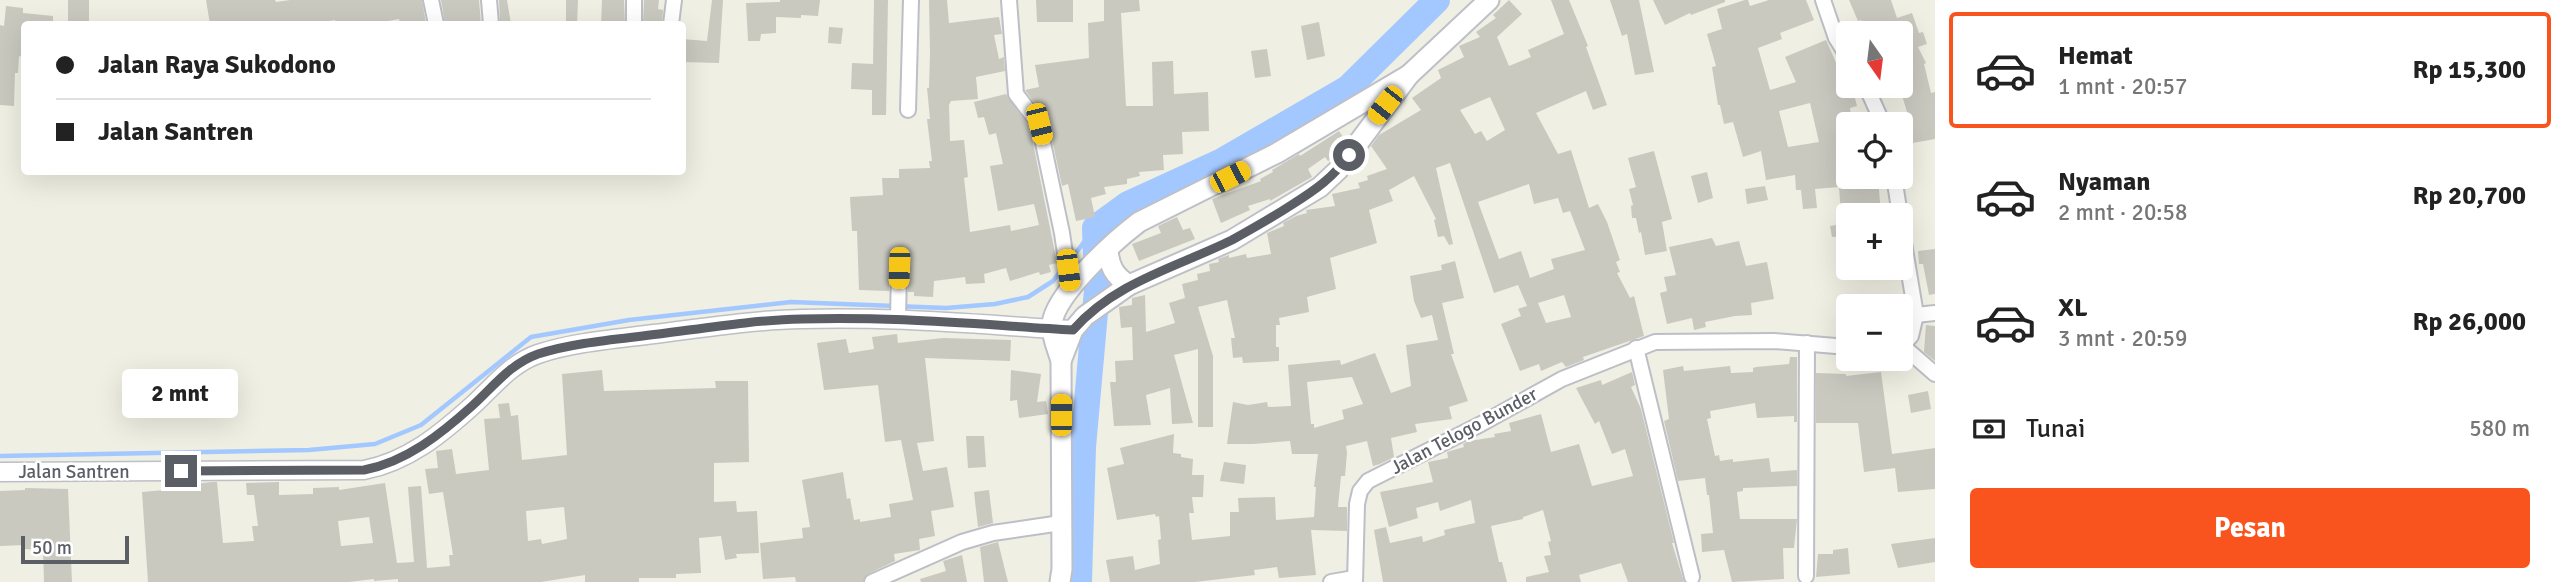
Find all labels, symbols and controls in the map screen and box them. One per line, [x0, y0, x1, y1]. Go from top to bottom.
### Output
north arrow [1836, 21, 1913, 98]
map controls [1836, 21, 1913, 371]
icon: car [1974, 39, 2037, 102]
text: Hemat [2058, 40, 2133, 72]
text: Jalan Raya Sukodono [98, 49, 336, 81]
text: Rp 15,300 [2412, 54, 2526, 86]
text: 1 mnt · 20:57 [2058, 72, 2187, 101]
car [1364, 82, 1407, 128]
car [1024, 101, 1055, 147]
button: locate [1836, 112, 1913, 189]
text: Jalan Santren [98, 116, 253, 148]
route start [1333, 139, 1365, 171]
car [1207, 158, 1254, 196]
icon: car [1974, 165, 2037, 228]
text: Nyaman [2058, 166, 2151, 198]
text: Rp 20,700 [2412, 180, 2526, 212]
text: 2 mnt · 20:58 [2058, 198, 2187, 227]
button: + [1836, 203, 1913, 280]
car [888, 247, 911, 289]
car [1056, 248, 1081, 292]
icon: car [1974, 291, 2037, 354]
text: XL [2058, 292, 2088, 324]
button: − [1836, 294, 1913, 371]
text: Rp 26,000 [2412, 306, 2526, 338]
text: 3 mnt · 20:59 [2058, 324, 2187, 353]
callout: 2 mnt [123, 370, 239, 419]
text: 2 mnt [151, 379, 209, 408]
street label: Jalan Telogo Bunder [1386, 382, 1542, 480]
car [1051, 394, 1072, 436]
icon: cash [1970, 410, 2008, 448]
text: Tunai [2026, 413, 2085, 445]
text: 580 m [2469, 414, 2530, 443]
route end [165, 455, 197, 487]
street label: Jalan Santren [18, 460, 130, 484]
button: Pesan [1970, 488, 2530, 568]
scale bar [21, 533, 130, 565]
text: 50 m [32, 536, 72, 560]

